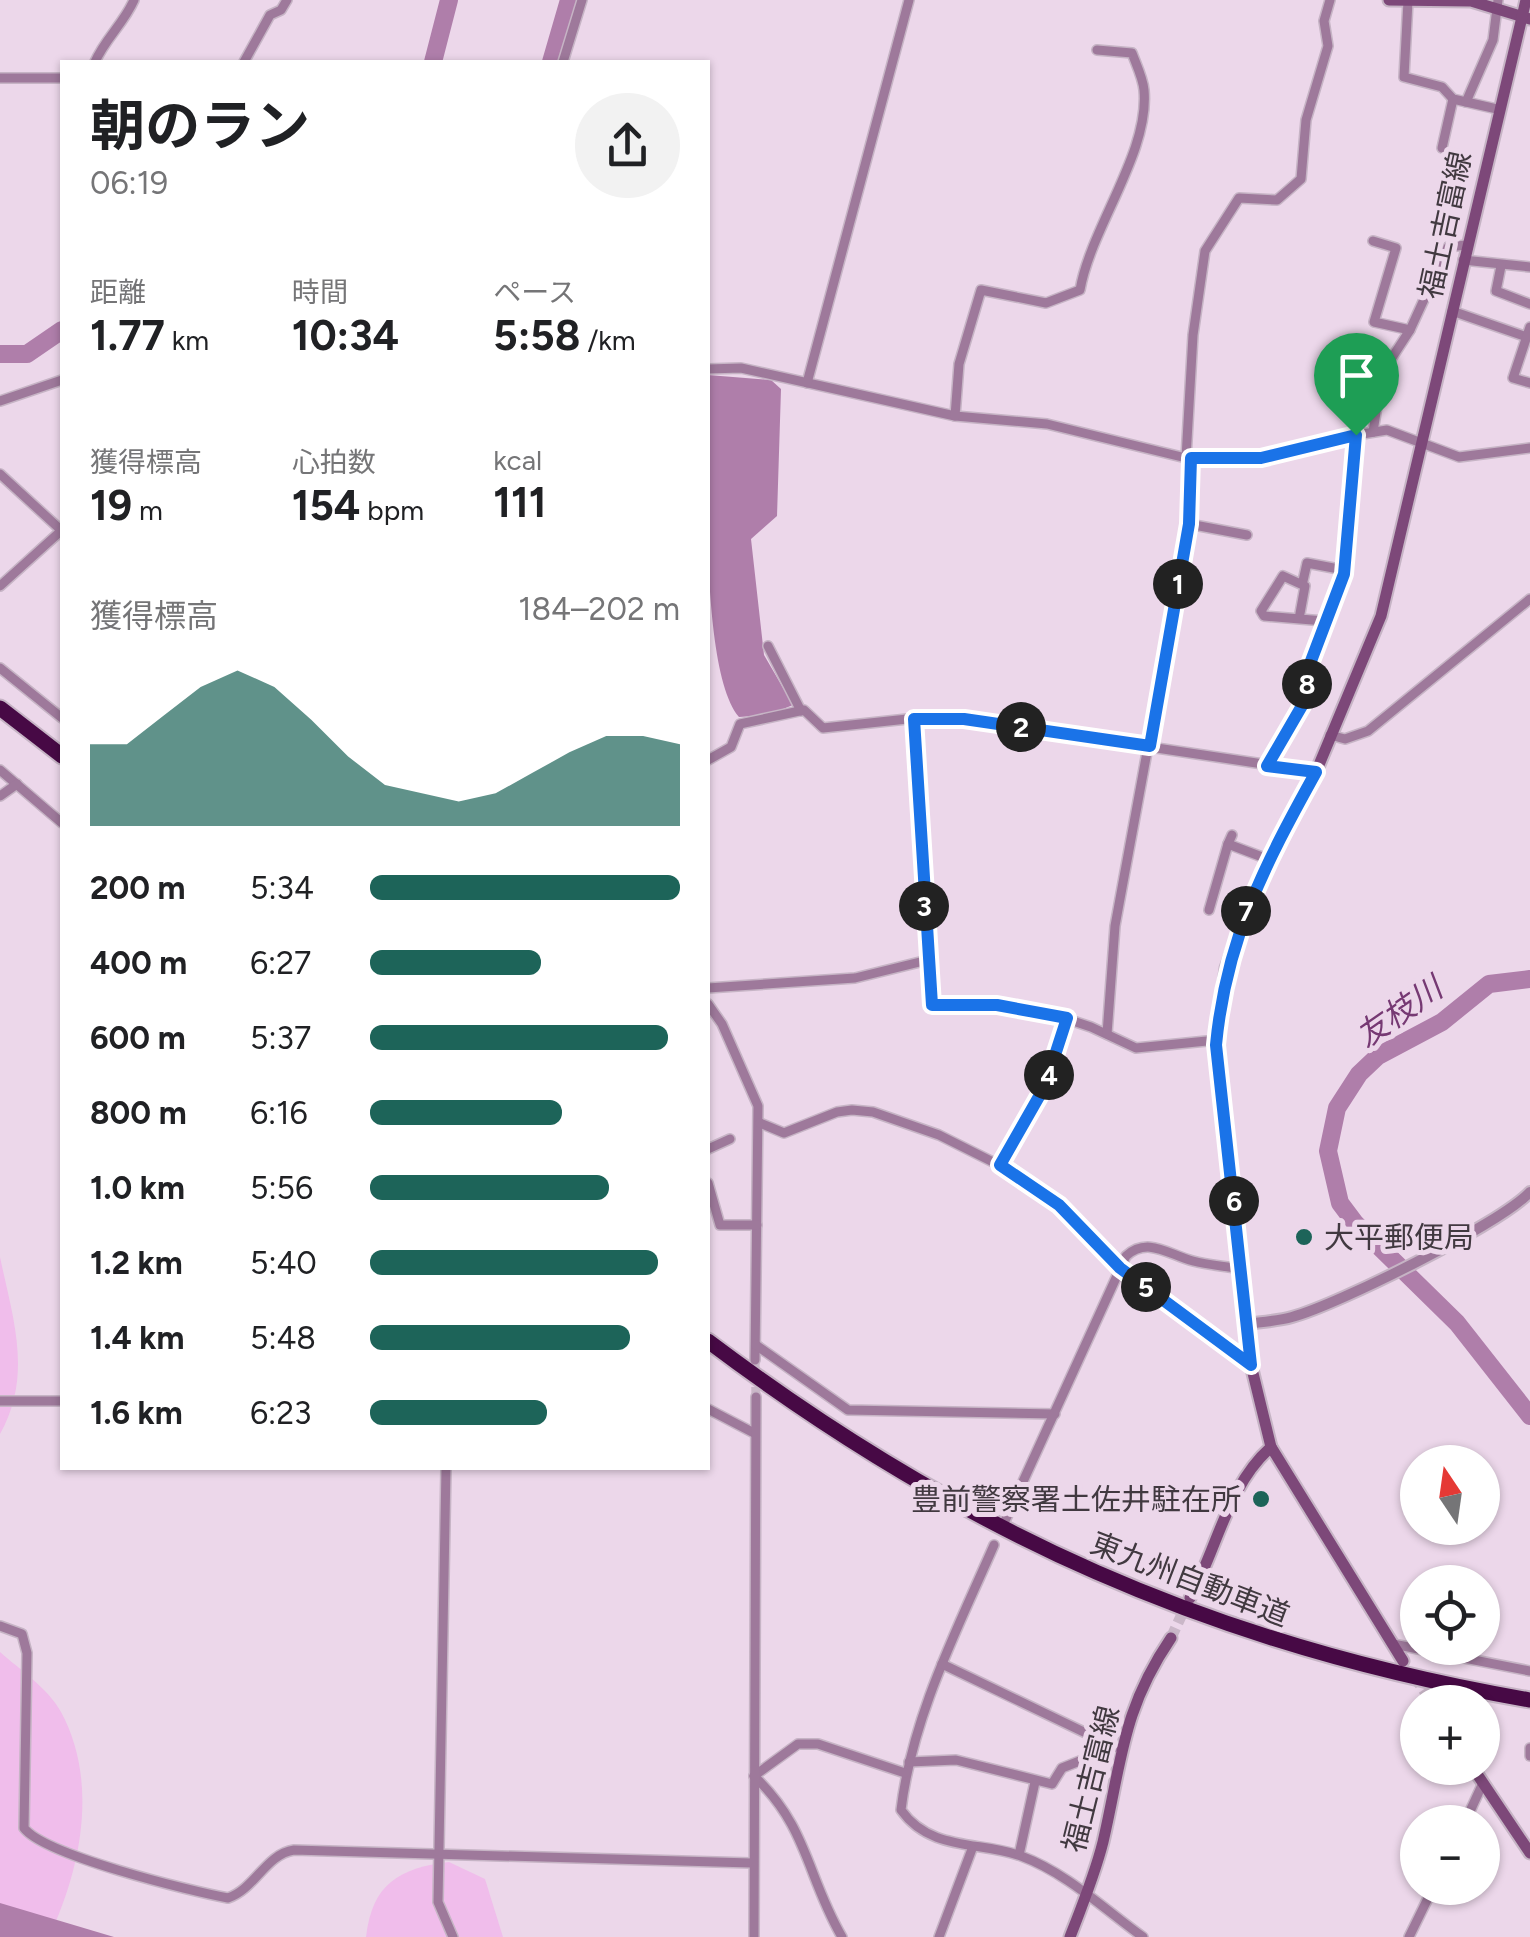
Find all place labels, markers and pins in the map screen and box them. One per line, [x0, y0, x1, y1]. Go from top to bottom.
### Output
pin [1314, 333, 1399, 436]
pin: 1 [1153, 559, 1203, 609]
pin: 8 [1282, 659, 1332, 709]
pin: 2 [996, 702, 1046, 752]
pin: 3 [899, 881, 949, 931]
pin: 7 [1221, 886, 1271, 936]
pin: 4 [1024, 1050, 1074, 1100]
pin: 6 [1209, 1176, 1259, 1226]
place label: 大平郵便局 [1324, 1219, 1474, 1256]
marker: 大平郵便局 [1293, 1226, 1315, 1248]
pin: 5 [1121, 1262, 1171, 1312]
place label: 豊前警察署土佐井駐在所 [911, 1481, 1241, 1518]
marker: 豊前警察署土佐井駐在所 [1250, 1488, 1272, 1510]

